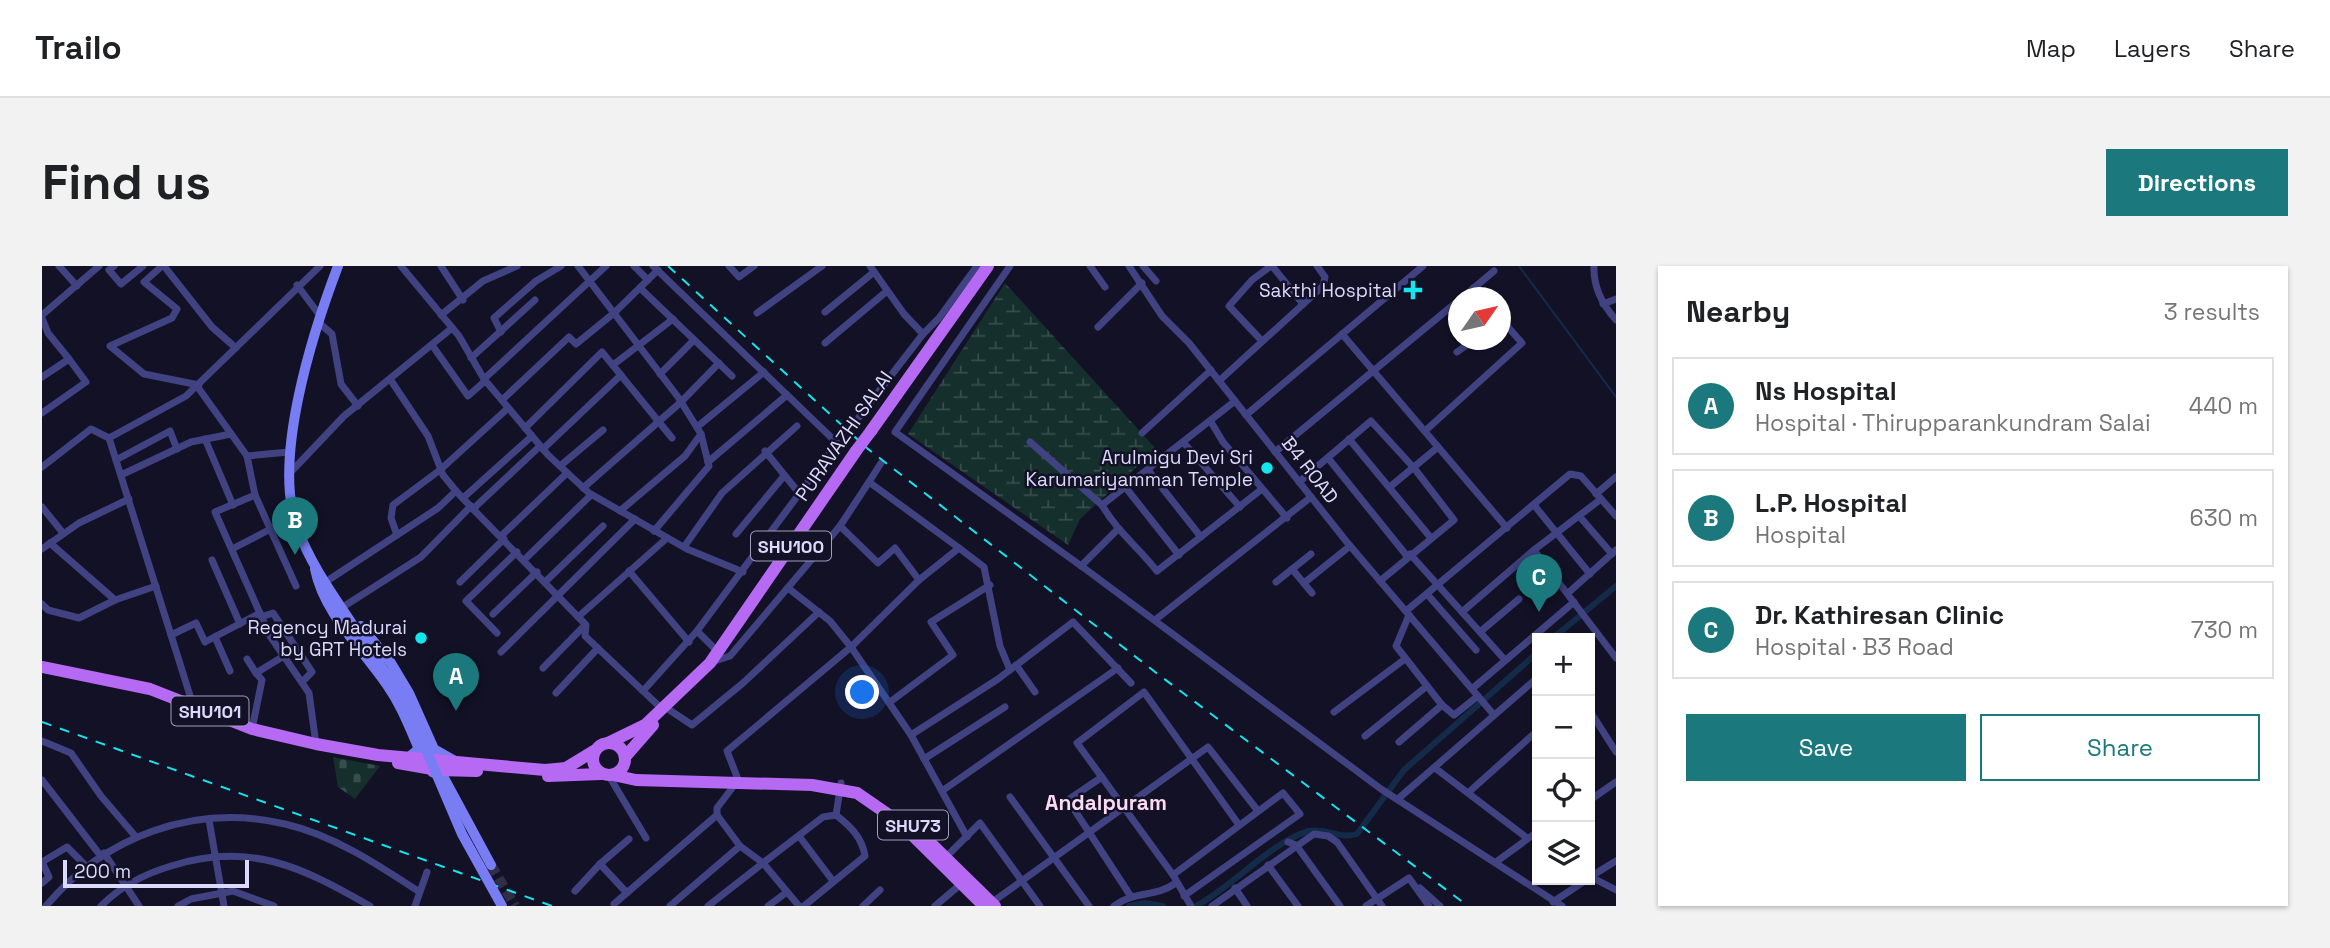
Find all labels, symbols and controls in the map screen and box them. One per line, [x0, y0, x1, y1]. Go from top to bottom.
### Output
text: Trailo [35, 27, 122, 69]
text: Map [2026, 33, 2076, 64]
text: Layers [2114, 33, 2191, 64]
text: Share [2229, 33, 2295, 64]
button: Directions [2106, 149, 2288, 216]
text: Find us [42, 151, 211, 213]
place label: Sakthi Hospital [1259, 278, 1397, 303]
marker: Sakthi Hospital [1403, 280, 1423, 300]
north arrow [1448, 287, 1511, 350]
text: Nearby [1686, 292, 1790, 331]
text: 3 results [2164, 297, 2260, 327]
street label: PURAVAZHI SALAI [790, 366, 898, 506]
text: Ns Hospital [1755, 374, 1897, 408]
text: A [1704, 391, 1718, 421]
text: 440 m [2189, 391, 2258, 421]
text: Hospital · Thirupparankundram Salai [1755, 408, 2151, 438]
street label: B4 ROAD [1276, 431, 1344, 509]
place label: Arulmigu Devi Sri Karumariyamman Temple [1025, 445, 1253, 492]
marker: Arulmigu Devi Sri Karumariyamman Temple [1259, 460, 1275, 476]
text: L.P. Hospital [1755, 486, 1907, 520]
pin: B [272, 497, 318, 555]
text: B [1703, 503, 1719, 533]
text: 630 m [2190, 503, 2258, 533]
text: Hospital [1755, 520, 1846, 550]
road number: SHU100 [751, 532, 831, 560]
pin: C [1516, 554, 1562, 612]
text: Dr. Kathiresan Clinic [1755, 598, 2004, 632]
place label: Regency Madurai by GRT Hotels [247, 615, 407, 662]
text: C [1704, 615, 1718, 645]
text: 730 m [2191, 615, 2258, 645]
marker: Regency Madurai by GRT Hotels [413, 630, 429, 646]
text: Hospital · B3 Road [1755, 632, 1954, 662]
map controls [1532, 633, 1595, 885]
button: + [1532, 633, 1595, 696]
pin: A [433, 653, 479, 711]
your location [845, 675, 879, 709]
road number: SHU101 [172, 696, 248, 726]
button: − [1532, 696, 1595, 759]
button: Save [1686, 714, 1966, 781]
button: Share [1980, 714, 2260, 781]
button: locate [1532, 759, 1595, 822]
district label: Andalpuram [1045, 789, 1167, 816]
road number: SHU73 [878, 810, 948, 840]
button: layers [1532, 822, 1595, 885]
scale bar [63, 857, 248, 889]
text: 200 m [74, 859, 131, 884]

